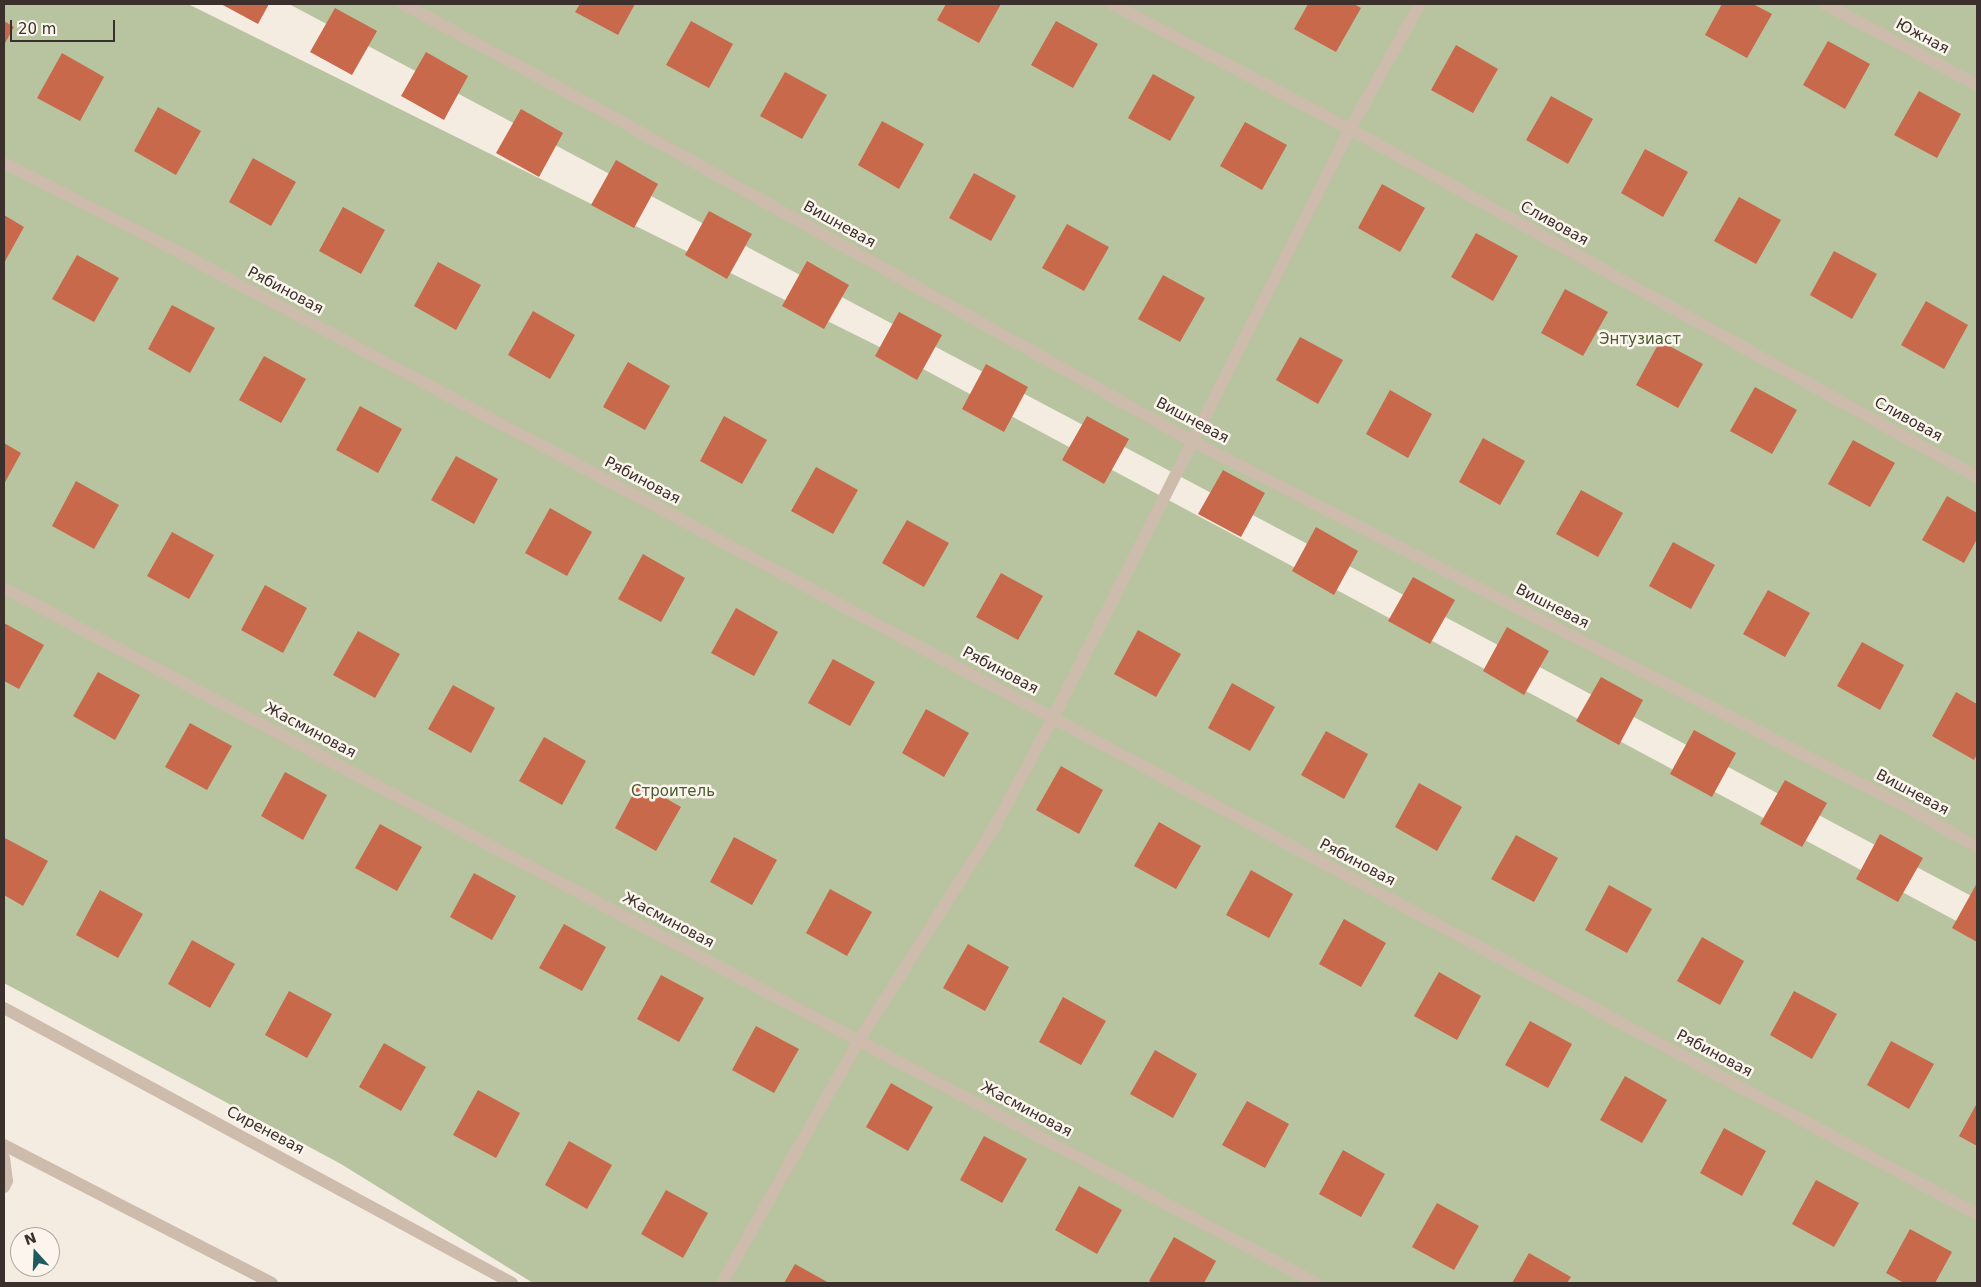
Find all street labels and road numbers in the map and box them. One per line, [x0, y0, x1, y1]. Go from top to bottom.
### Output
street label: Южная [1892, 16, 1952, 58]
street label: Вишневая [800, 198, 878, 252]
street label: Сливовая [1517, 198, 1591, 250]
street label: Рябиновая [244, 264, 326, 318]
street label: Вишневая [1153, 394, 1231, 448]
street label: Сливовая [1871, 394, 1945, 446]
street label: Рябиновая [601, 454, 683, 508]
street label: Вишневая [1512, 581, 1592, 633]
street label: Рябиновая [959, 644, 1041, 698]
street label: Жасминовая [261, 699, 359, 763]
street label: Вишневая [1873, 766, 1951, 820]
street label: Рябиновая [1316, 836, 1398, 890]
street label: Жасминовая [619, 889, 717, 953]
street label: Рябиновая [1673, 1027, 1755, 1081]
street label: Жасминовая [977, 1078, 1075, 1142]
street label: Сиреневая [223, 1103, 307, 1159]

